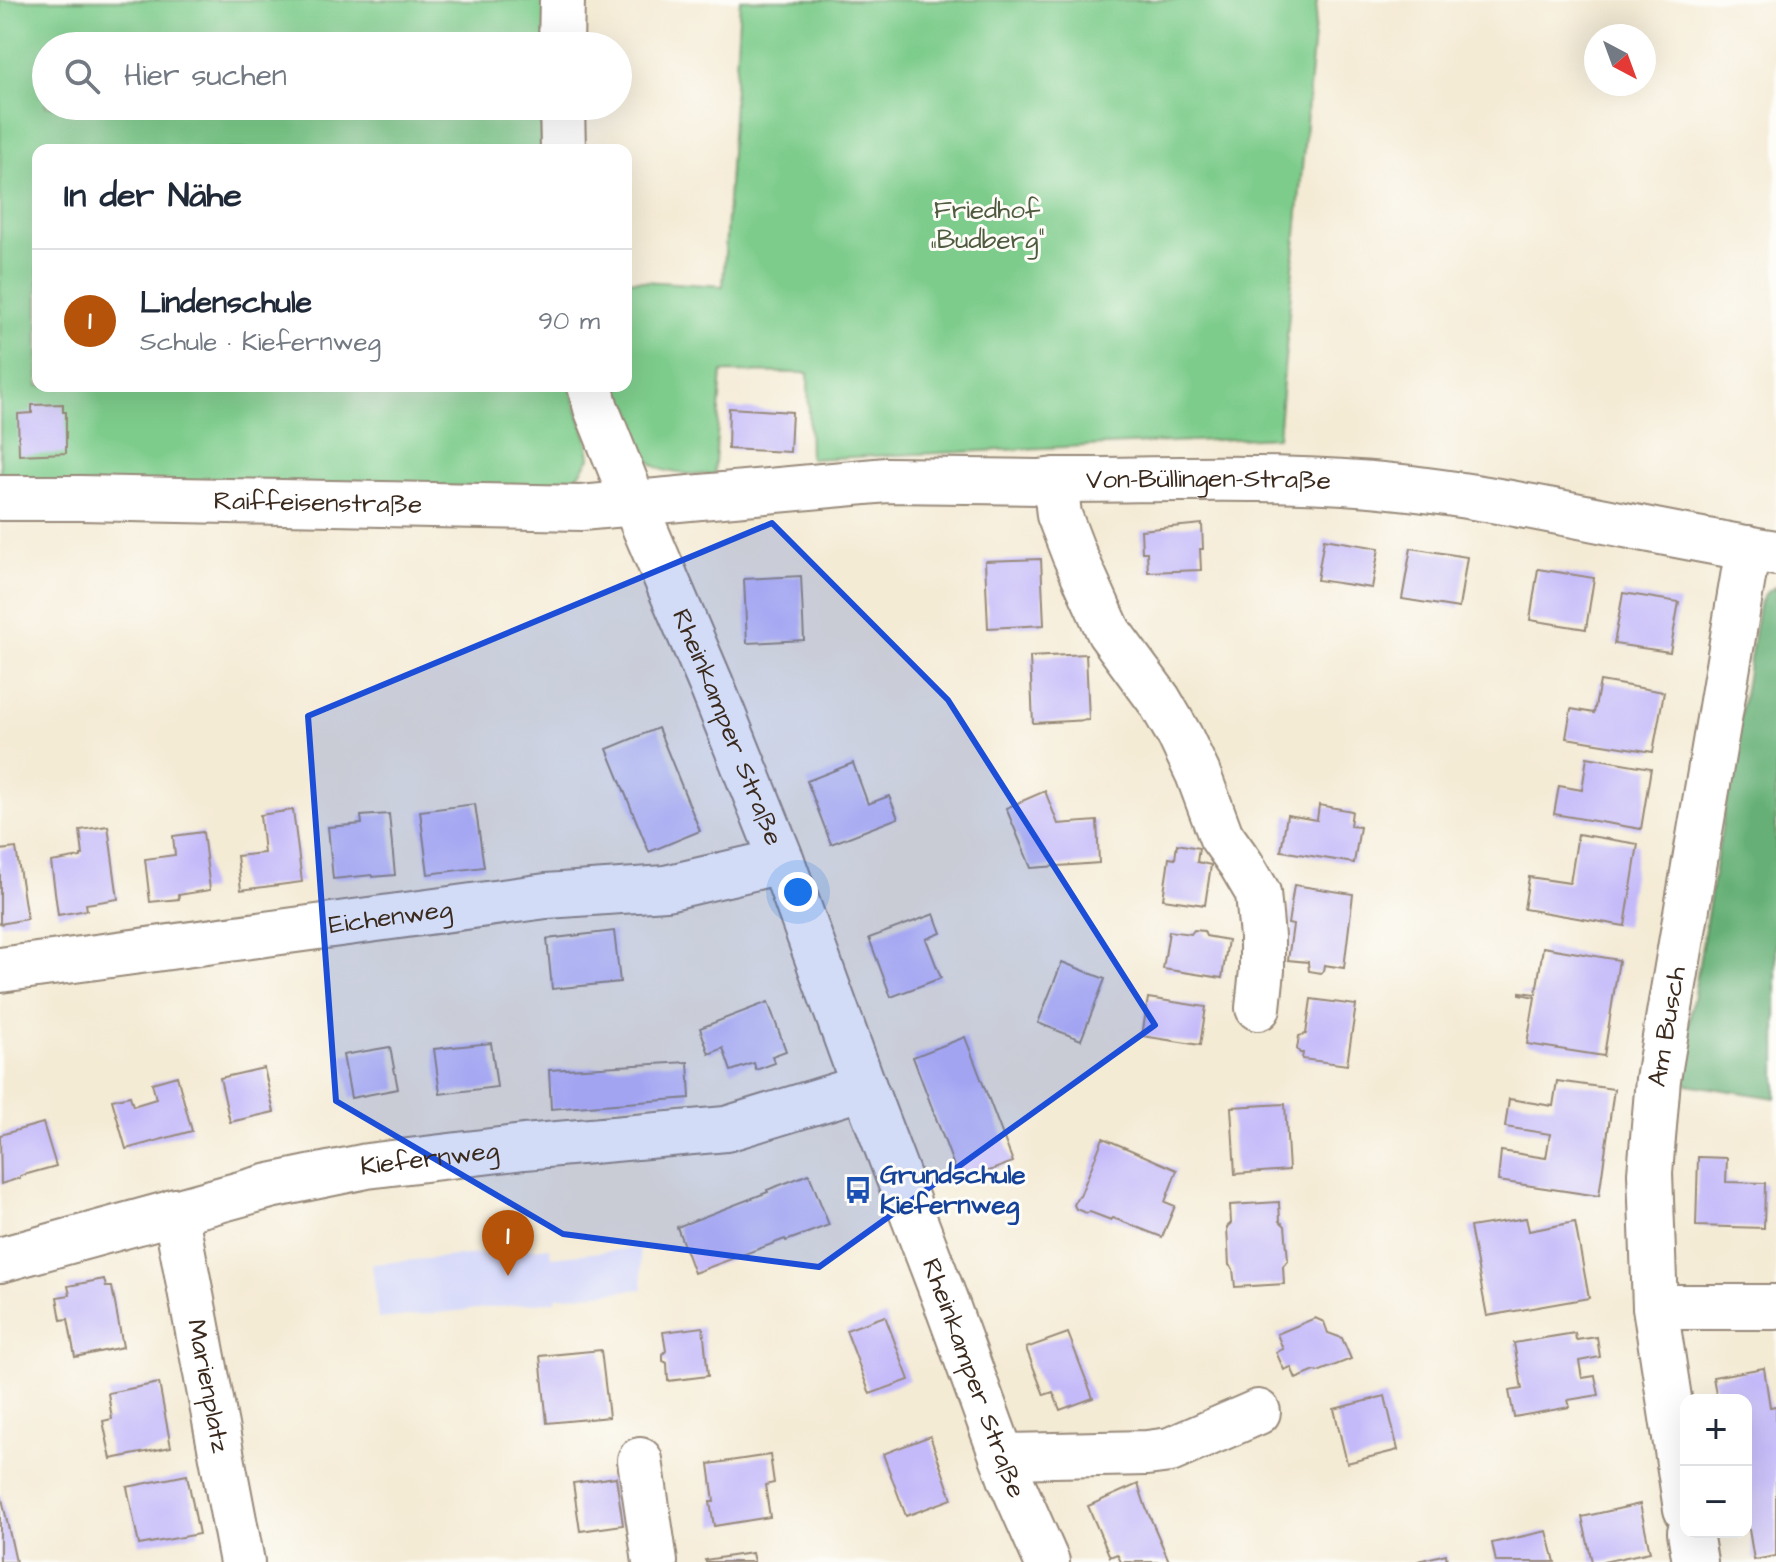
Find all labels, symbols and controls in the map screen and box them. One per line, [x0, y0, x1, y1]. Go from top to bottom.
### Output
north arrow [1584, 24, 1656, 96]
search box [32, 32, 632, 120]
icon: search [60, 54, 104, 98]
text: Hier suchen [124, 55, 287, 97]
text: In der Nähe [64, 172, 242, 220]
park label: Friedhof „Budberg“ [930, 192, 1044, 260]
text: Lindenschule [140, 282, 312, 324]
text: 1 [88, 303, 92, 339]
text: 90 m [538, 303, 600, 339]
text: Schule · Kiefernweg [140, 324, 381, 360]
street label: Von-Büllingen-Straße [1086, 461, 1332, 499]
street label: Raiffeisenstraße [213, 483, 423, 523]
street label: Rheinkamper Straße [663, 603, 792, 851]
your location [778, 872, 818, 912]
street label: Eichenweg [326, 891, 455, 943]
street label: Am Busch [1639, 964, 1695, 1089]
street label: Kiefernweg [358, 1132, 501, 1185]
place label: Grundschule Kiefernweg [880, 1157, 1026, 1226]
bus stop icon: Grundschule Kiefernweg [843, 1175, 873, 1205]
pin: 1 [482, 1210, 534, 1276]
street label: Rheinkamper Straße [913, 1253, 1035, 1504]
street label: Marienplatz [178, 1316, 239, 1456]
map controls [1680, 1394, 1752, 1538]
button: + [1680, 1394, 1752, 1466]
button: − [1680, 1466, 1752, 1538]

